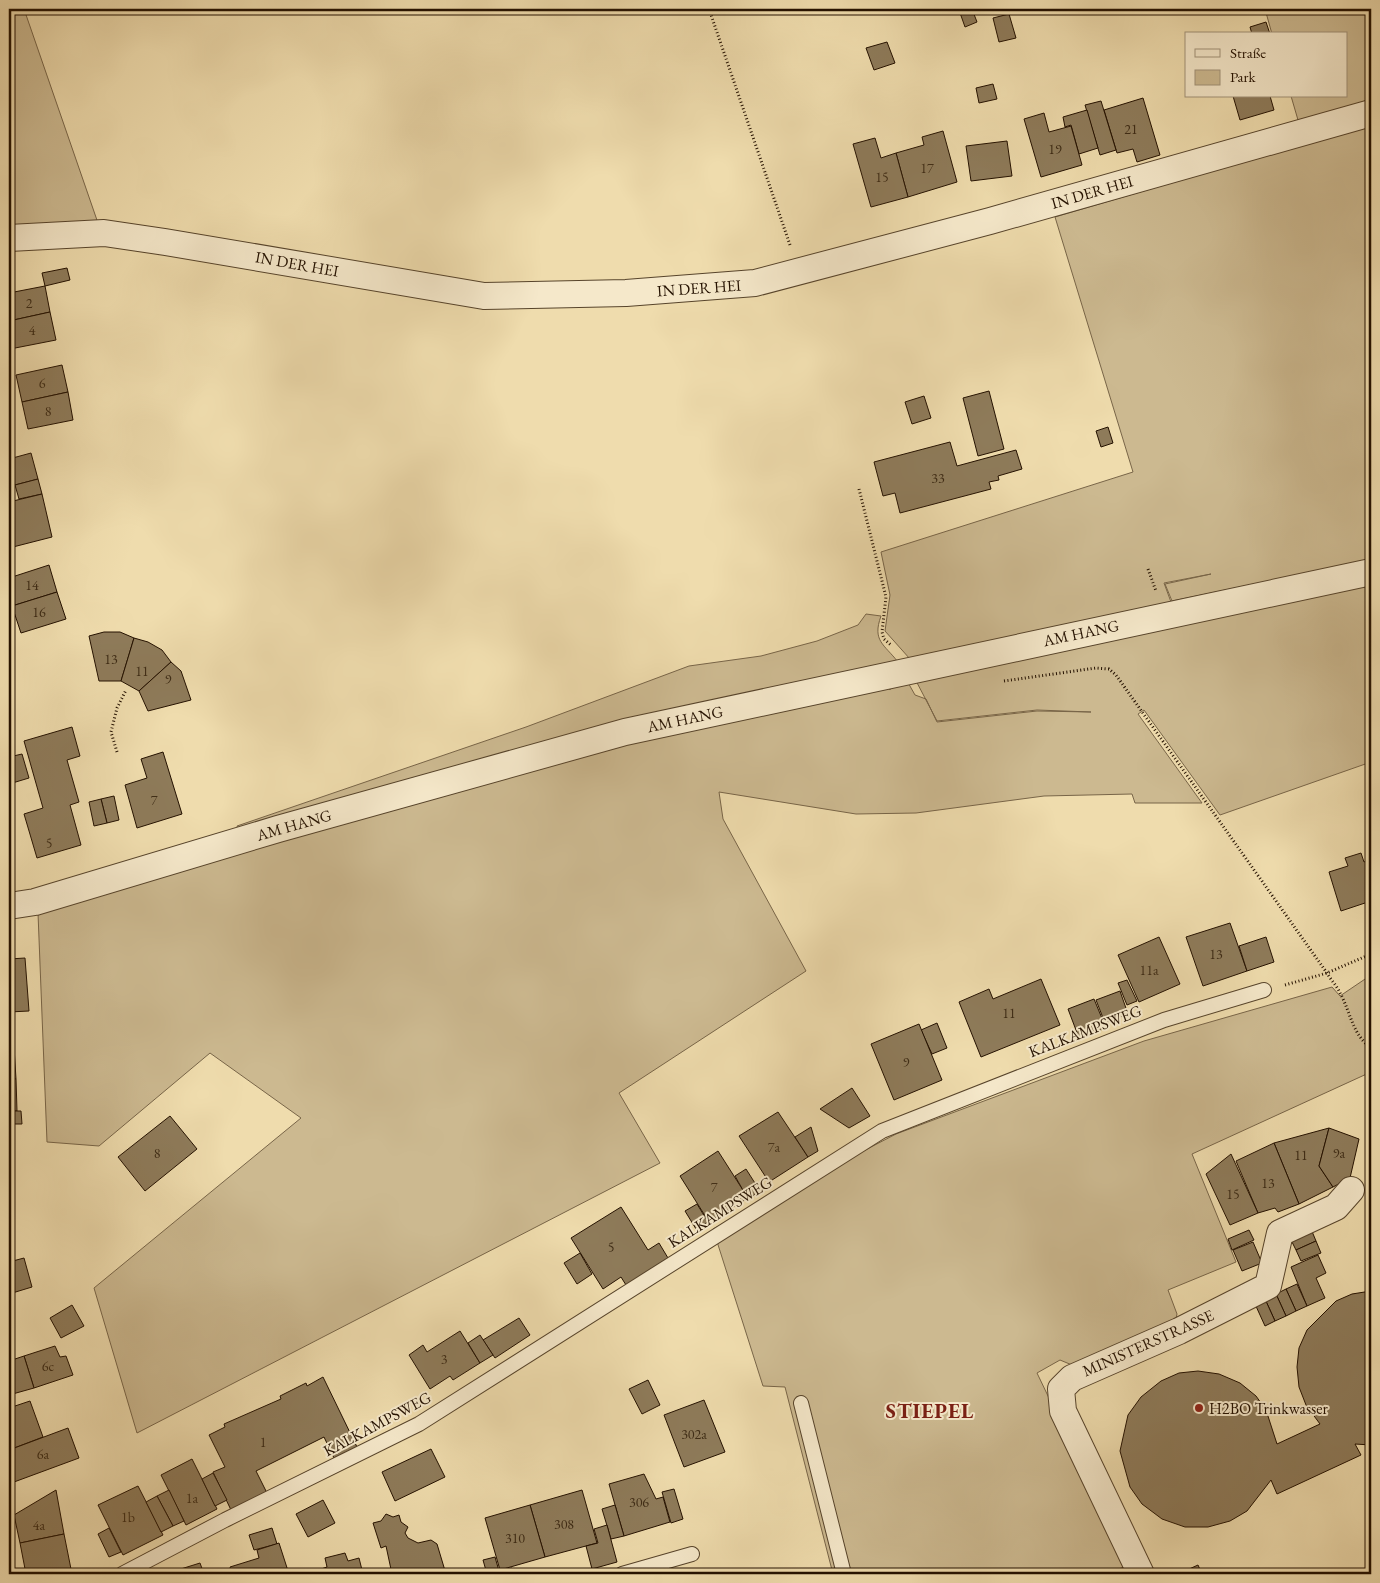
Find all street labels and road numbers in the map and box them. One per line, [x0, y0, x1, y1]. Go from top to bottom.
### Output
street label: IN DER HEI [1049, 170, 1136, 214]
street label: IN DER HEI [254, 246, 341, 282]
street label: IN DER HEI [656, 275, 742, 301]
street label: AM HANG [1040, 615, 1121, 651]
street label: AM HANG [644, 701, 725, 737]
street label: AM HANG [253, 804, 334, 846]
street label: KALKAMPSWEG [1026, 1000, 1145, 1062]
street label: KALKAMPSWEG [664, 1171, 776, 1253]
street label: MINISTERSTRASSE [1079, 1305, 1217, 1381]
street label: KALKAMPSWEG [319, 1387, 435, 1461]

